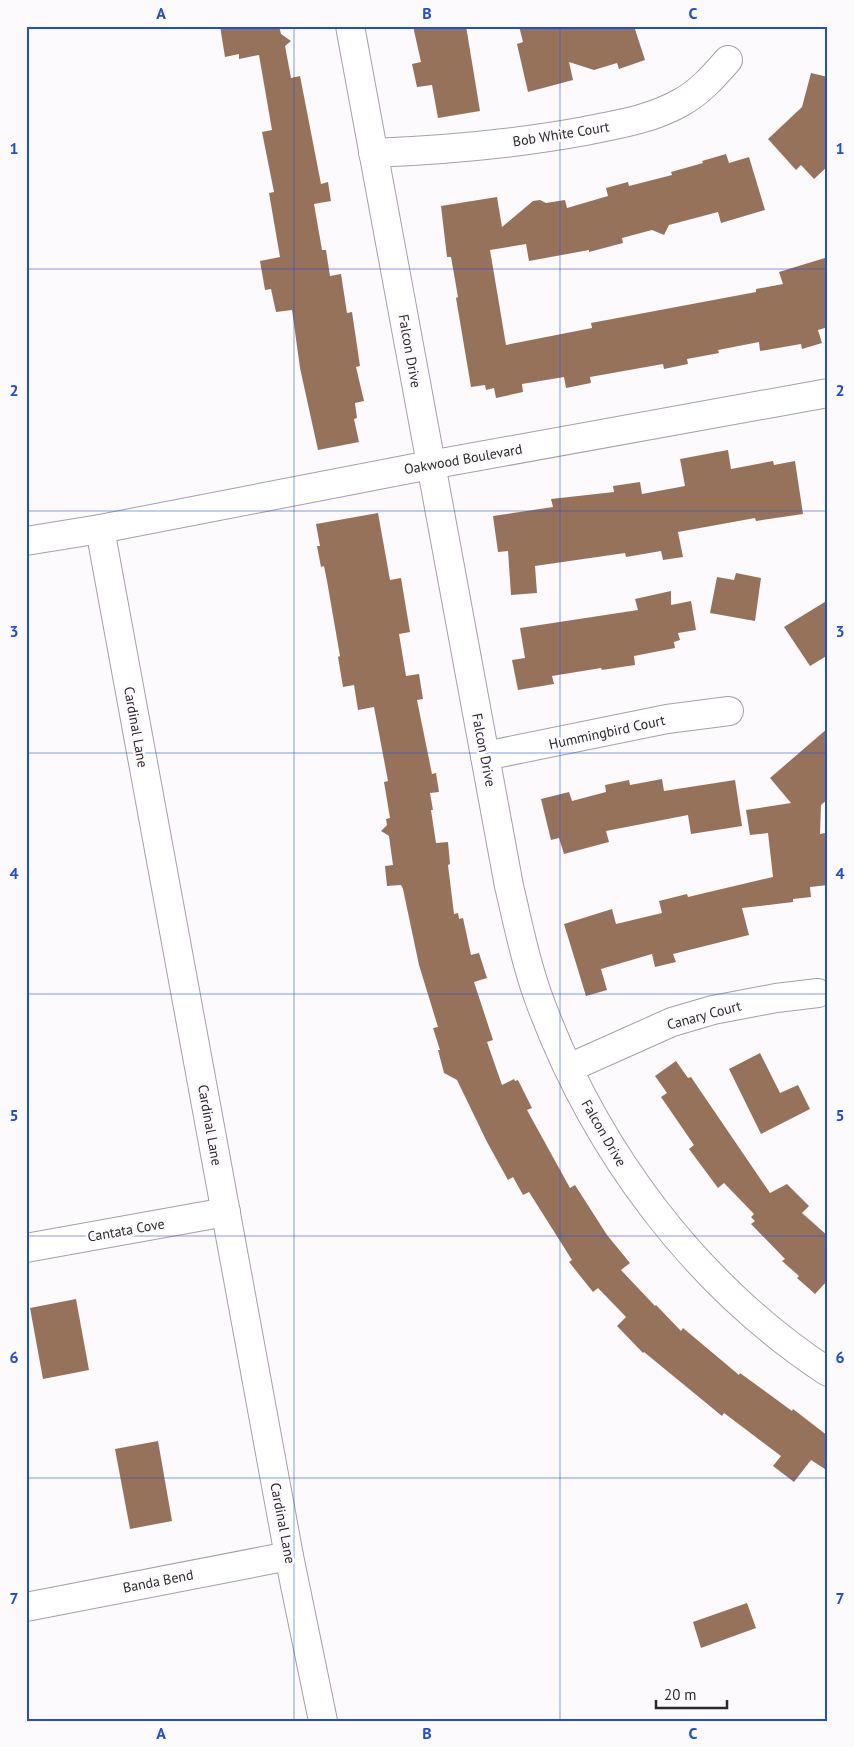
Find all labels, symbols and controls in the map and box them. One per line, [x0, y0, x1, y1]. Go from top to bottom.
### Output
text: A [156, 3, 166, 23]
text: B [422, 3, 432, 23]
text: C [689, 3, 698, 23]
street label: Bob White Court [511, 117, 611, 151]
text: 1 [9, 138, 19, 158]
text: 1 [835, 138, 845, 158]
street label: Falcon Drive [395, 313, 425, 389]
text: 2 [9, 380, 19, 400]
text: 2 [835, 380, 845, 400]
street label: Oakwood Boulevard [402, 440, 524, 478]
text: 3 [9, 621, 19, 641]
text: 3 [835, 621, 845, 641]
street label: Cardinal Lane [120, 685, 152, 769]
street label: Hummingbird Court [547, 711, 667, 753]
street label: Falcon Drive [468, 712, 500, 788]
text: 4 [9, 863, 19, 883]
text: 4 [835, 863, 845, 883]
street label: Canary Court [665, 996, 743, 1034]
street label: Cardinal Lane [194, 1083, 226, 1167]
street label: Falcon Drive [578, 1096, 630, 1170]
text: 5 [9, 1105, 19, 1125]
text: 5 [835, 1105, 845, 1125]
street label: Cantata Cove [86, 1214, 166, 1246]
text: 6 [9, 1347, 19, 1367]
text: 6 [835, 1347, 845, 1367]
street label: Cardinal Lane [266, 1481, 300, 1565]
street label: Banda Bend [121, 1565, 195, 1597]
text: 7 [9, 1588, 19, 1608]
text: 7 [835, 1588, 845, 1608]
scale bar [656, 1677, 728, 1709]
text: 20 m [664, 1685, 697, 1704]
text: A [156, 1723, 166, 1743]
text: B [422, 1723, 432, 1743]
text: C [689, 1723, 698, 1743]

